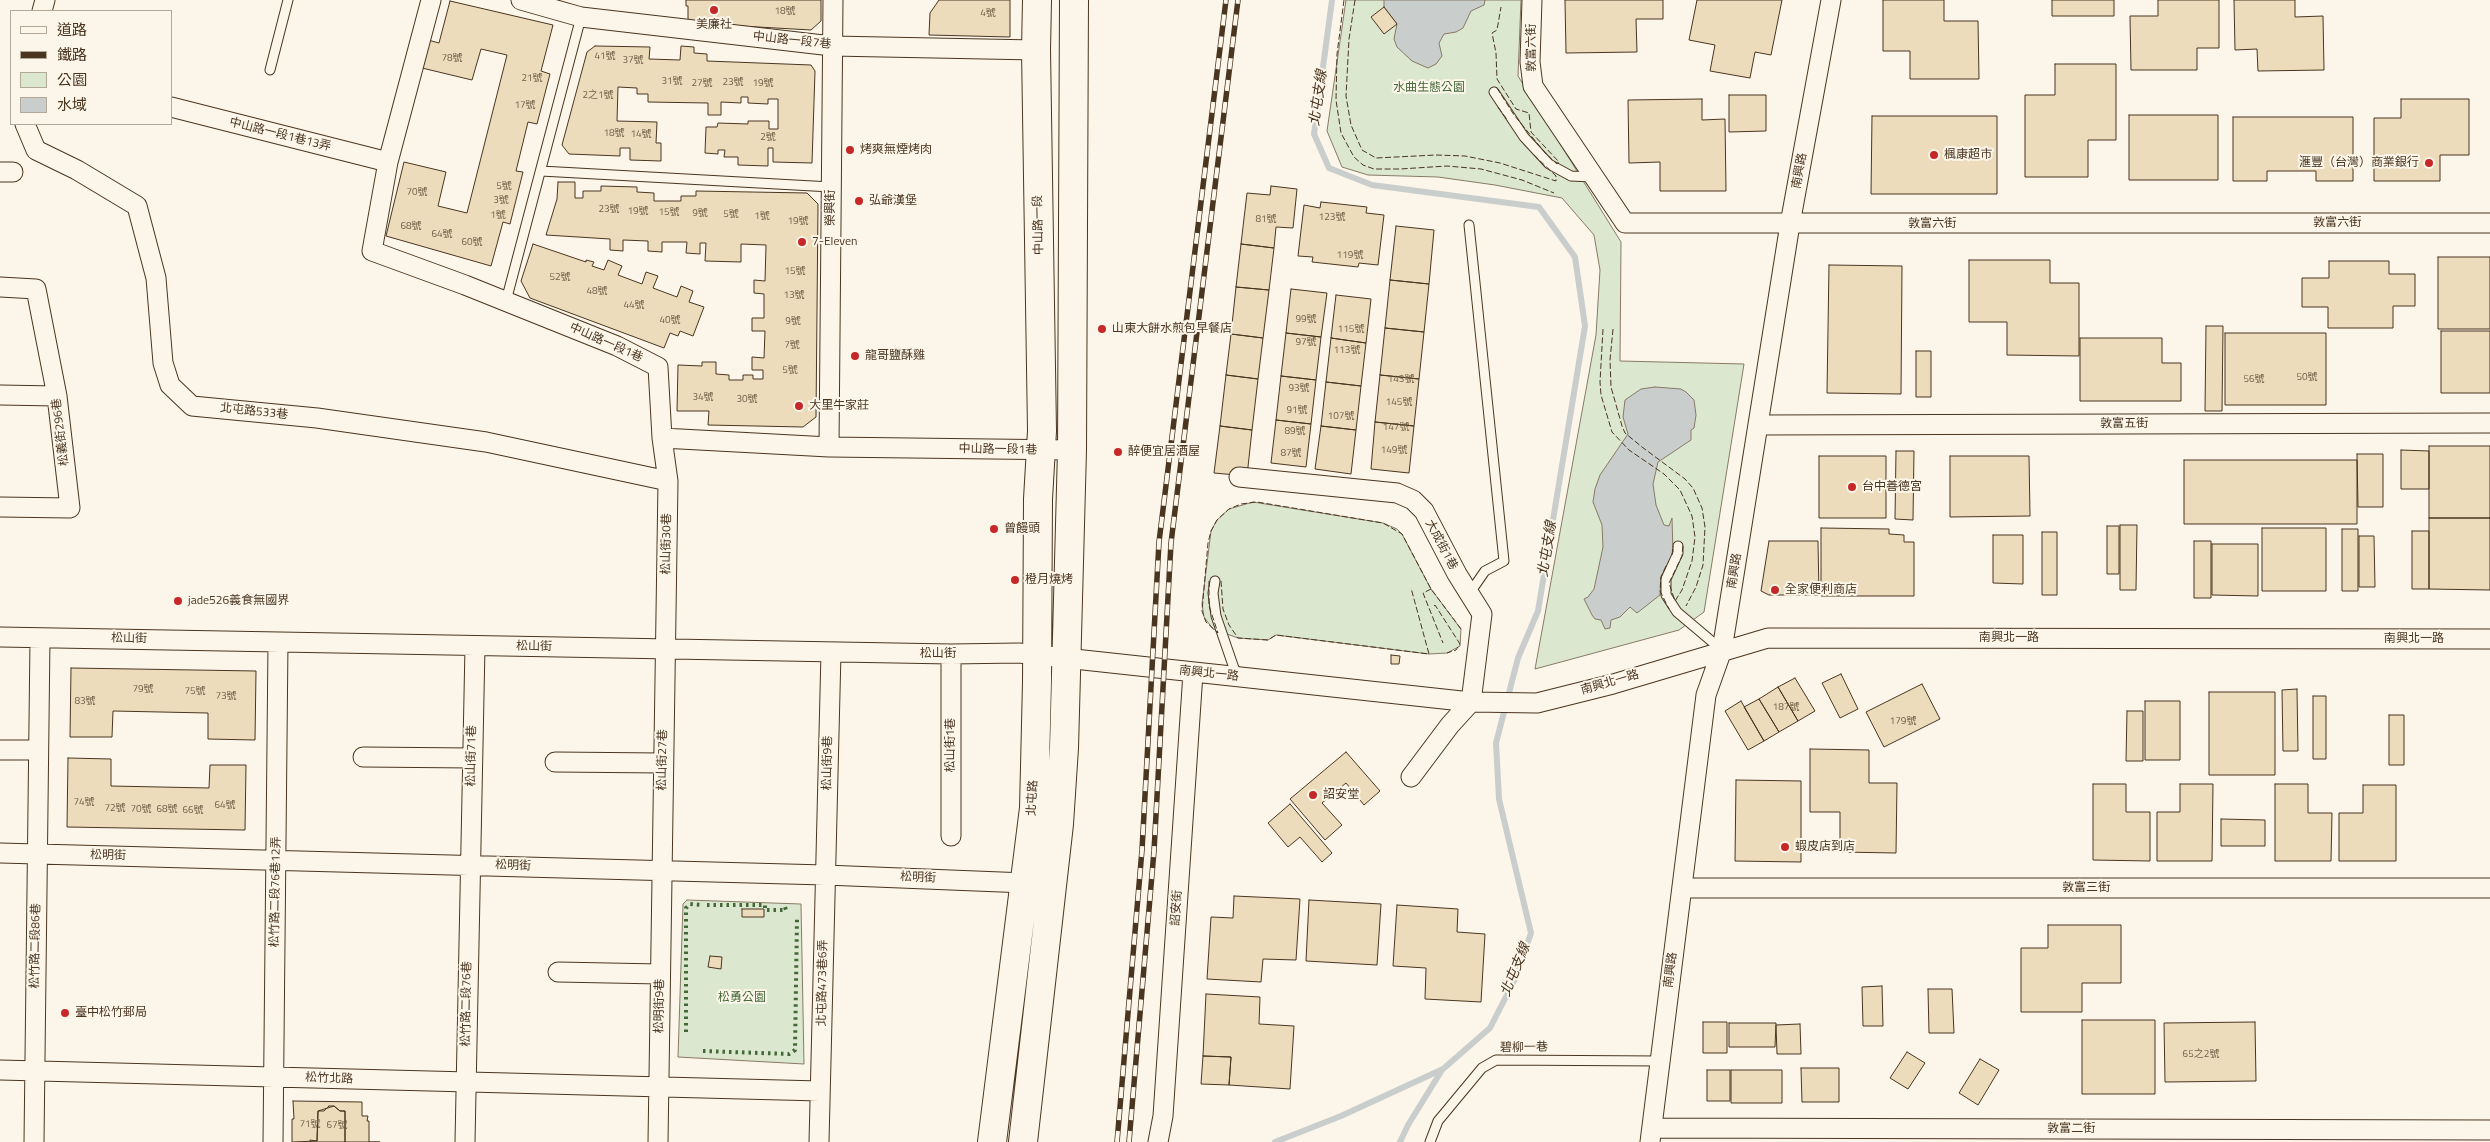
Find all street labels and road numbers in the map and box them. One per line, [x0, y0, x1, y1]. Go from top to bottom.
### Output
street label: 敦富六街 [1525, 24, 1539, 72]
street label: 中山路一段7巷 [752, 30, 832, 52]
street label: 中山路一段1巷13弄 [228, 115, 332, 155]
street label: 南興路 [1790, 152, 1810, 190]
street label: 榮興街 [824, 190, 838, 226]
street label: 中山路一段 [1031, 195, 1047, 255]
street label: 敦富六街 [2313, 216, 2361, 230]
street label: 敦富六街 [1908, 217, 1956, 231]
street label: 中山路一段1巷 [567, 320, 645, 366]
street label: 松義街296巷 [50, 397, 72, 467]
street label: 北屯路533巷 [219, 401, 289, 423]
street label: 敦富五街 [2100, 417, 2148, 431]
street label: 中山路一段1巷 [959, 442, 1037, 458]
street label: 松山街30巷 [659, 513, 675, 575]
street label: 大成街1巷 [1422, 517, 1460, 573]
street label: 南興路 [1725, 552, 1745, 590]
street label: 松山街 [111, 631, 147, 647]
street label: 南興北一路 [1979, 631, 2039, 645]
street label: 南興北一路 [2384, 632, 2444, 646]
street label: 松山街 [516, 639, 552, 655]
street label: 松山街 [920, 647, 956, 661]
street label: 南興北一路 [1178, 664, 1240, 684]
street label: 南興北一路 [1579, 668, 1641, 698]
street label: 松山街1巷 [944, 718, 958, 772]
street label: 松山街71巷 [464, 725, 480, 787]
street label: 松山街27巷 [655, 729, 671, 791]
street label: 松山街9巷 [820, 736, 836, 790]
street label: 北屯路 [1025, 780, 1041, 816]
street label: 松竹路二段76巷12弄 [268, 836, 284, 948]
street label: 松明街 [90, 848, 126, 864]
street label: 松明街 [495, 858, 531, 874]
street label: 松明街 [900, 870, 936, 886]
street label: 敦富三街 [2062, 881, 2110, 895]
street label: 詔安街 [1169, 890, 1185, 926]
street label: 松竹路二段86巷 [28, 903, 44, 989]
street label: 北屯路473巷6弄 [815, 939, 831, 1027]
street label: 南興路 [1662, 951, 1680, 989]
street label: 松竹路二段76巷 [459, 961, 475, 1047]
street label: 松明街9巷 [652, 979, 668, 1033]
street label: 碧柳一巷 [1500, 1040, 1548, 1056]
street label: 松竹北路 [305, 1071, 353, 1087]
street label: 敦富二街 [2047, 1122, 2095, 1136]

